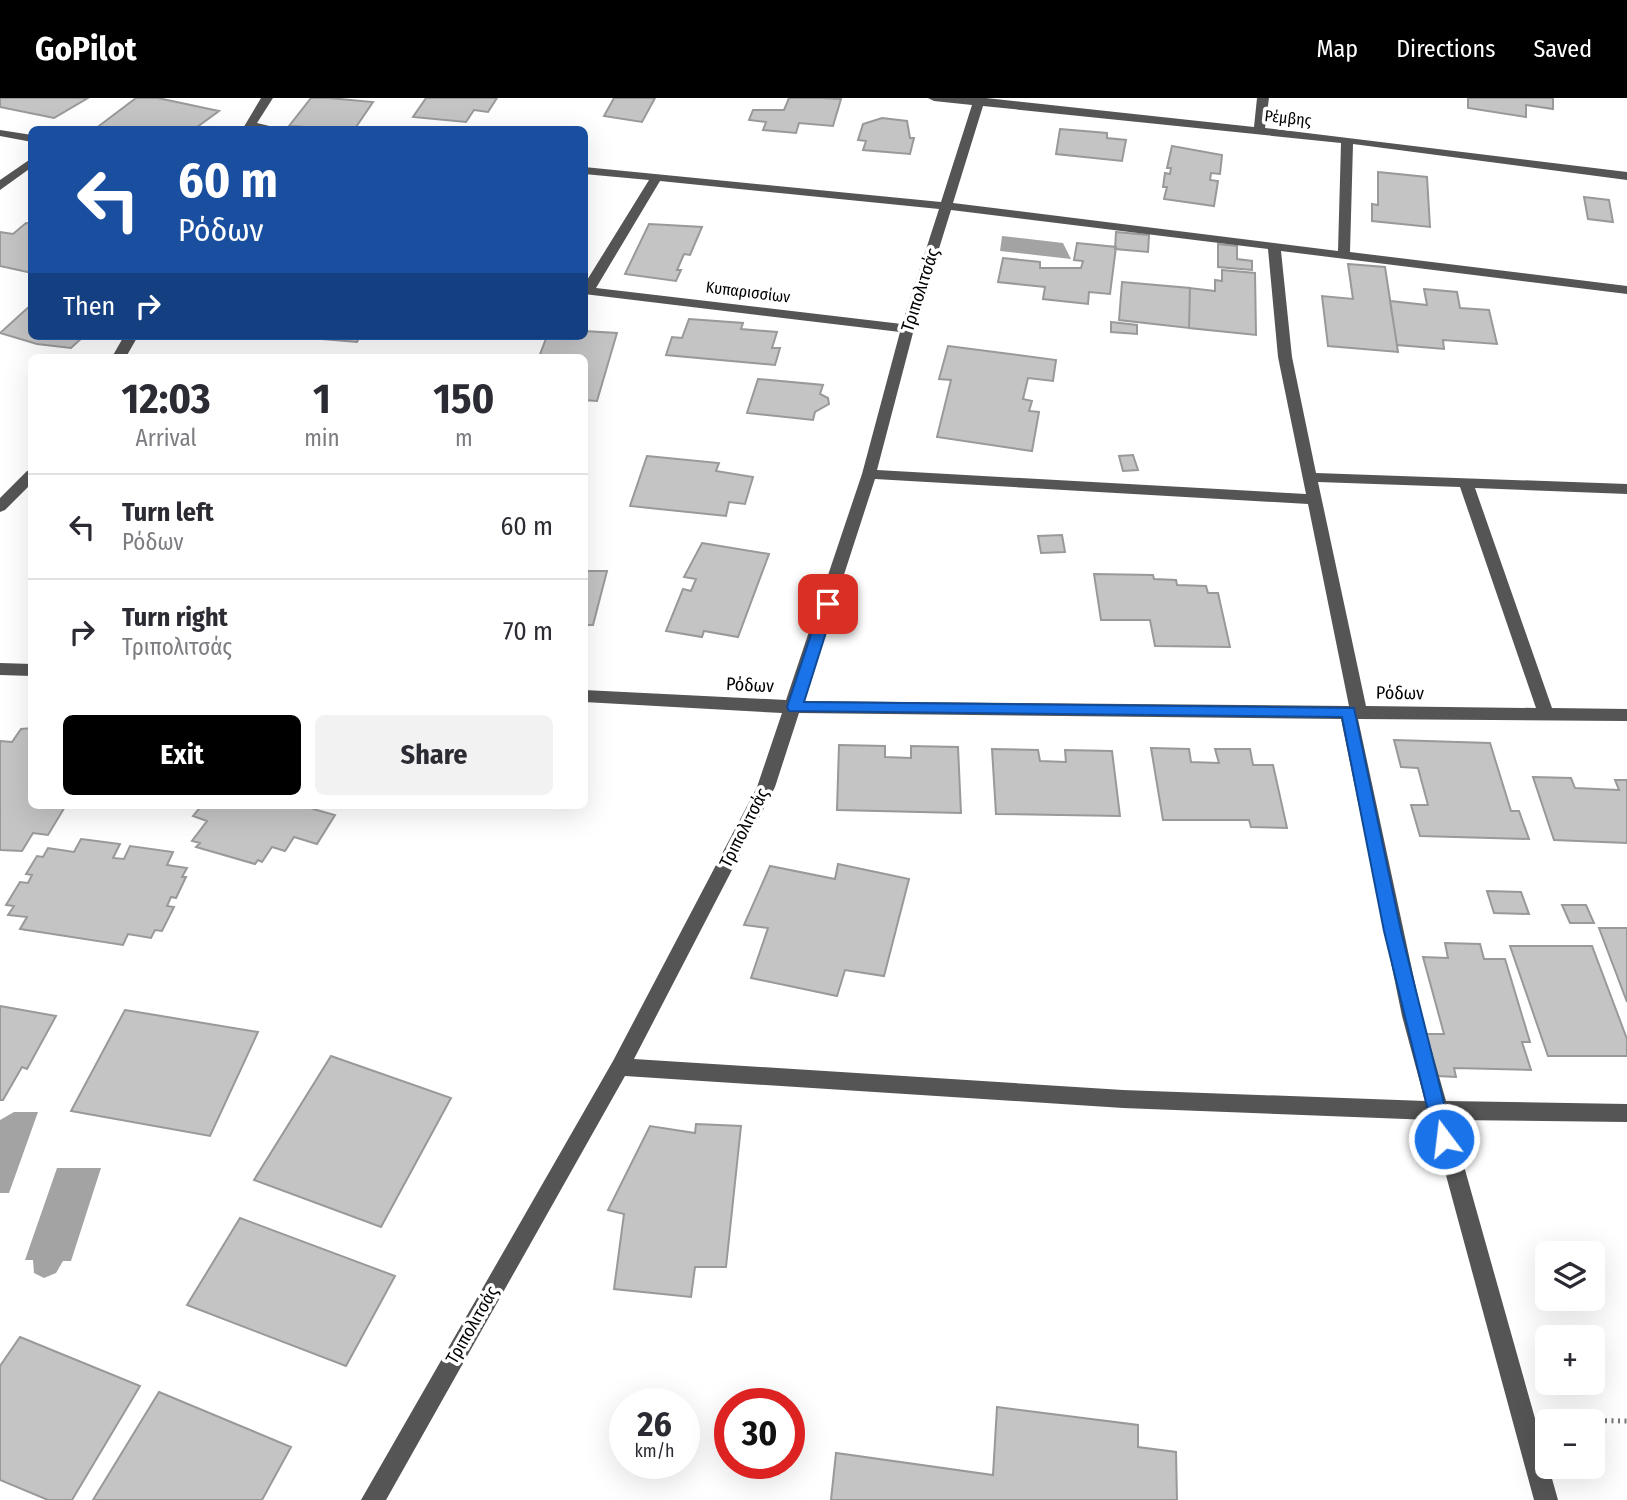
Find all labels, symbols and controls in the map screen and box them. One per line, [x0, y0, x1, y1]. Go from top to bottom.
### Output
text: GoPilot [35, 29, 137, 69]
text: Map [1317, 35, 1358, 63]
text: Directions [1396, 35, 1495, 63]
text: Saved [1533, 35, 1592, 63]
street label: Ρέμβης [1264, 106, 1313, 130]
text: 60 m [178, 151, 278, 210]
icon: left [63, 154, 154, 245]
text: Ρόδων [178, 211, 264, 249]
street label: Τριπολιτσάς [896, 245, 944, 334]
street label: Κυπαρισσίων [705, 277, 791, 307]
icon: right [129, 287, 167, 325]
text: Then [63, 291, 115, 322]
text: 12:03 [121, 374, 211, 424]
text: 1 [313, 374, 331, 424]
text: 150 [433, 374, 495, 424]
text: Arrival [136, 424, 197, 452]
text: min [304, 424, 340, 452]
text: m [455, 424, 473, 452]
text: Turn left [122, 497, 214, 528]
icon: left [63, 508, 101, 546]
text: 60 m [500, 511, 553, 542]
text: Ρόδων [122, 528, 183, 556]
pin [798, 574, 858, 634]
icon: arrive [809, 585, 847, 623]
text: Turn right [122, 602, 228, 633]
icon: right [63, 613, 101, 651]
text: 70 m [503, 616, 553, 647]
text: Τριπολιτσάς [122, 633, 232, 661]
street label: Ρόδων [725, 673, 775, 697]
street label: Ρόδων [1376, 682, 1424, 704]
button: Exit [63, 715, 301, 795]
button: Share [315, 715, 553, 795]
street label: Τριπολιτσάς [715, 784, 774, 871]
position arrow [1407, 1102, 1481, 1176]
map controls [1535, 1241, 1605, 1479]
button: layers [1535, 1241, 1605, 1311]
street label: Τριπολιτσάς [441, 1282, 503, 1368]
button: + [1535, 1325, 1605, 1395]
speed limit sign: 30 [714, 1388, 805, 1479]
text: 26 [637, 1403, 672, 1445]
button: − [1535, 1409, 1605, 1479]
text: km/h [634, 1440, 675, 1462]

